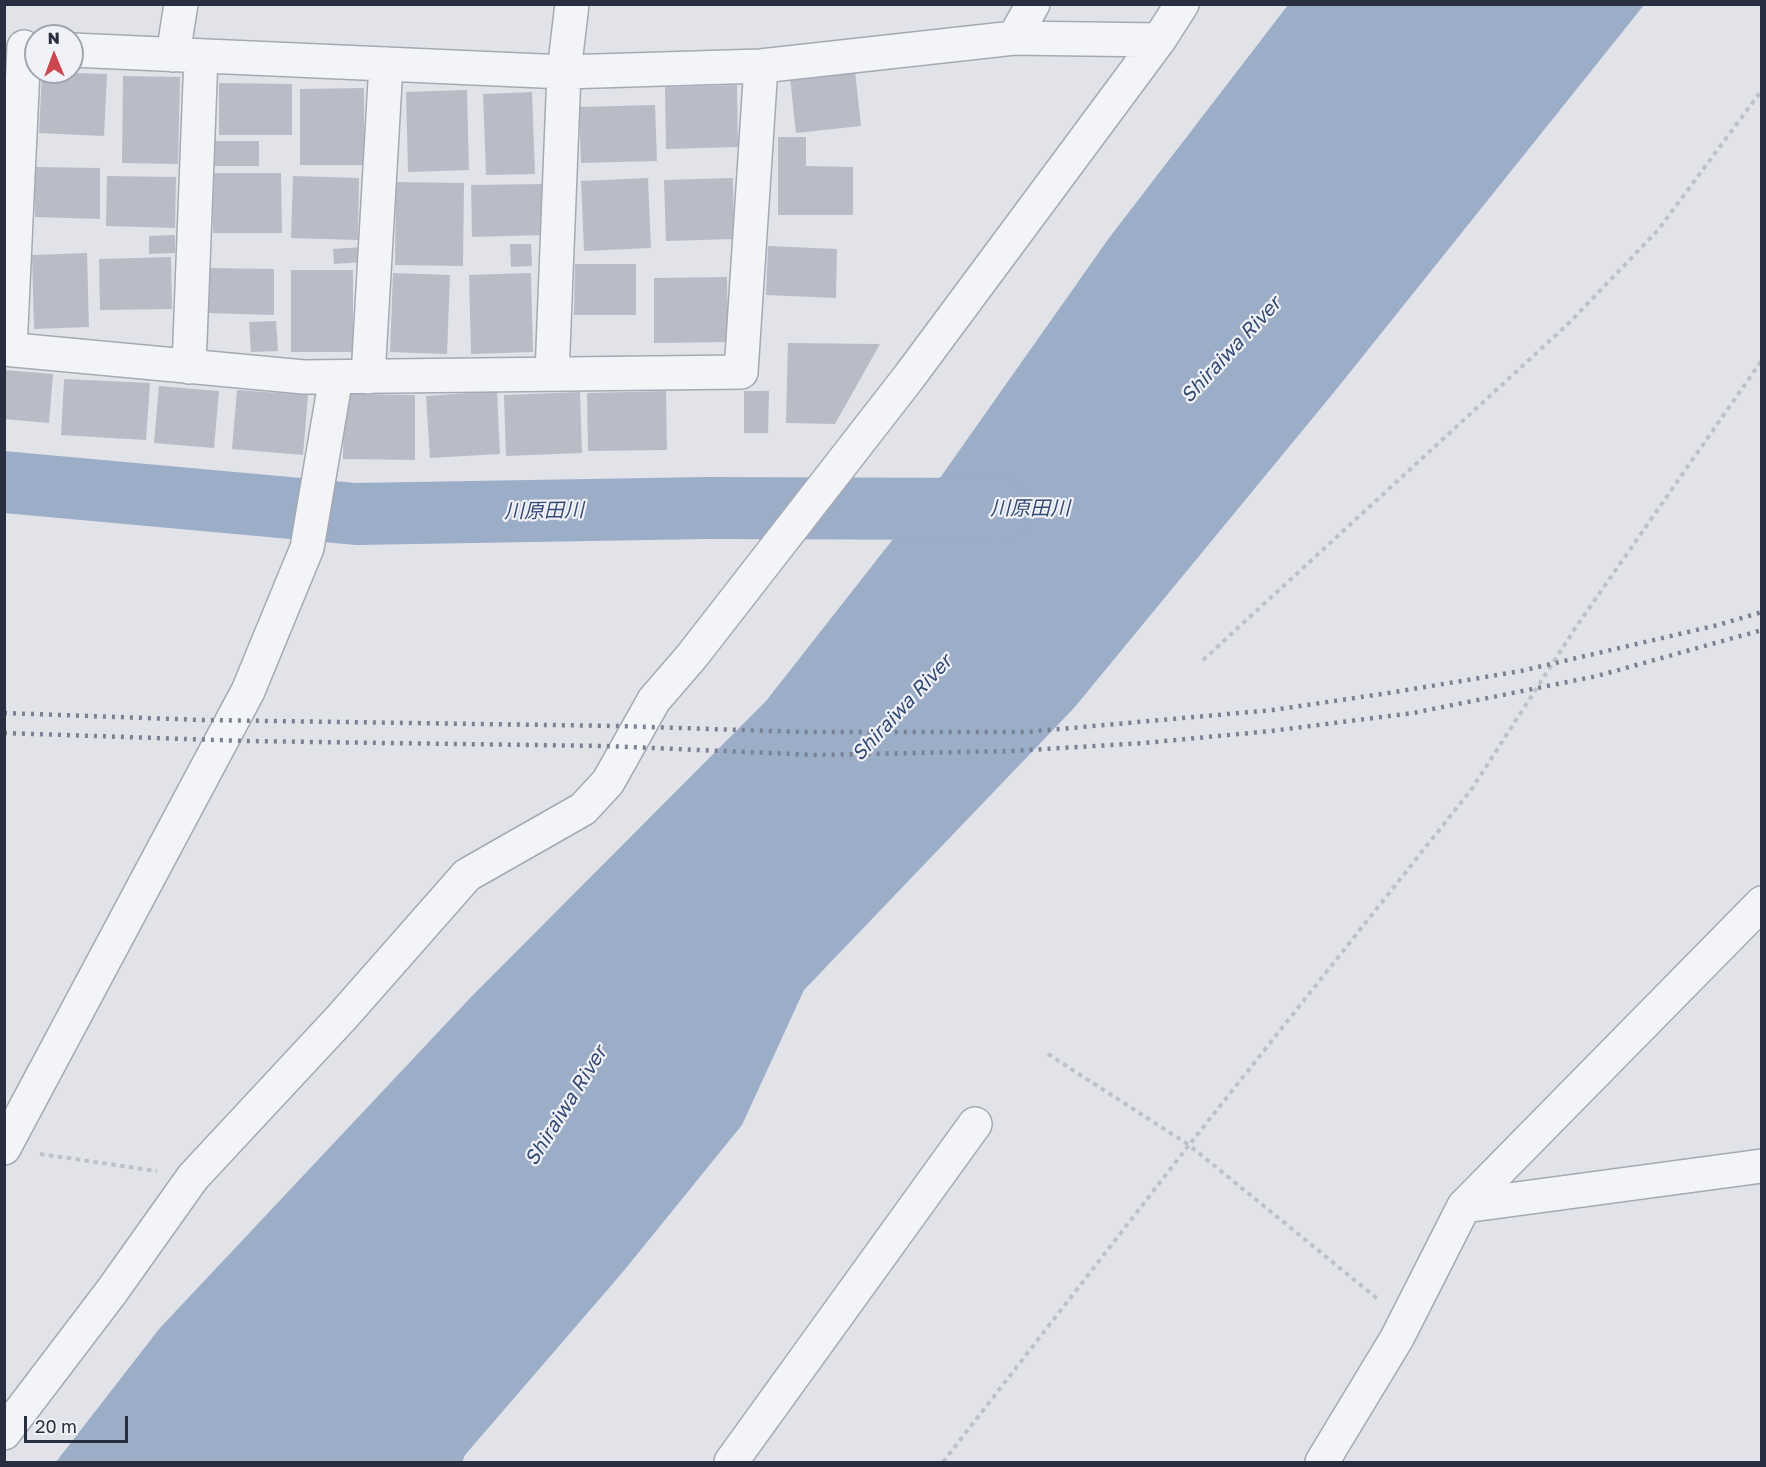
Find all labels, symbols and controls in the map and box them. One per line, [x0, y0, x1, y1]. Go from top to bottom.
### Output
north arrow [24, 24, 84, 84]
text: N [47, 28, 60, 48]
water label: Shiraiwa River [1176, 292, 1286, 408]
water label: 川原田川 [990, 497, 1070, 521]
water label: 川原田川 [504, 498, 584, 524]
water label: Shiraiwa River [847, 650, 957, 766]
water label: Shiraiwa River [520, 1042, 612, 1170]
scale bar [27, 1404, 130, 1442]
text: 20 m [35, 1415, 77, 1437]

